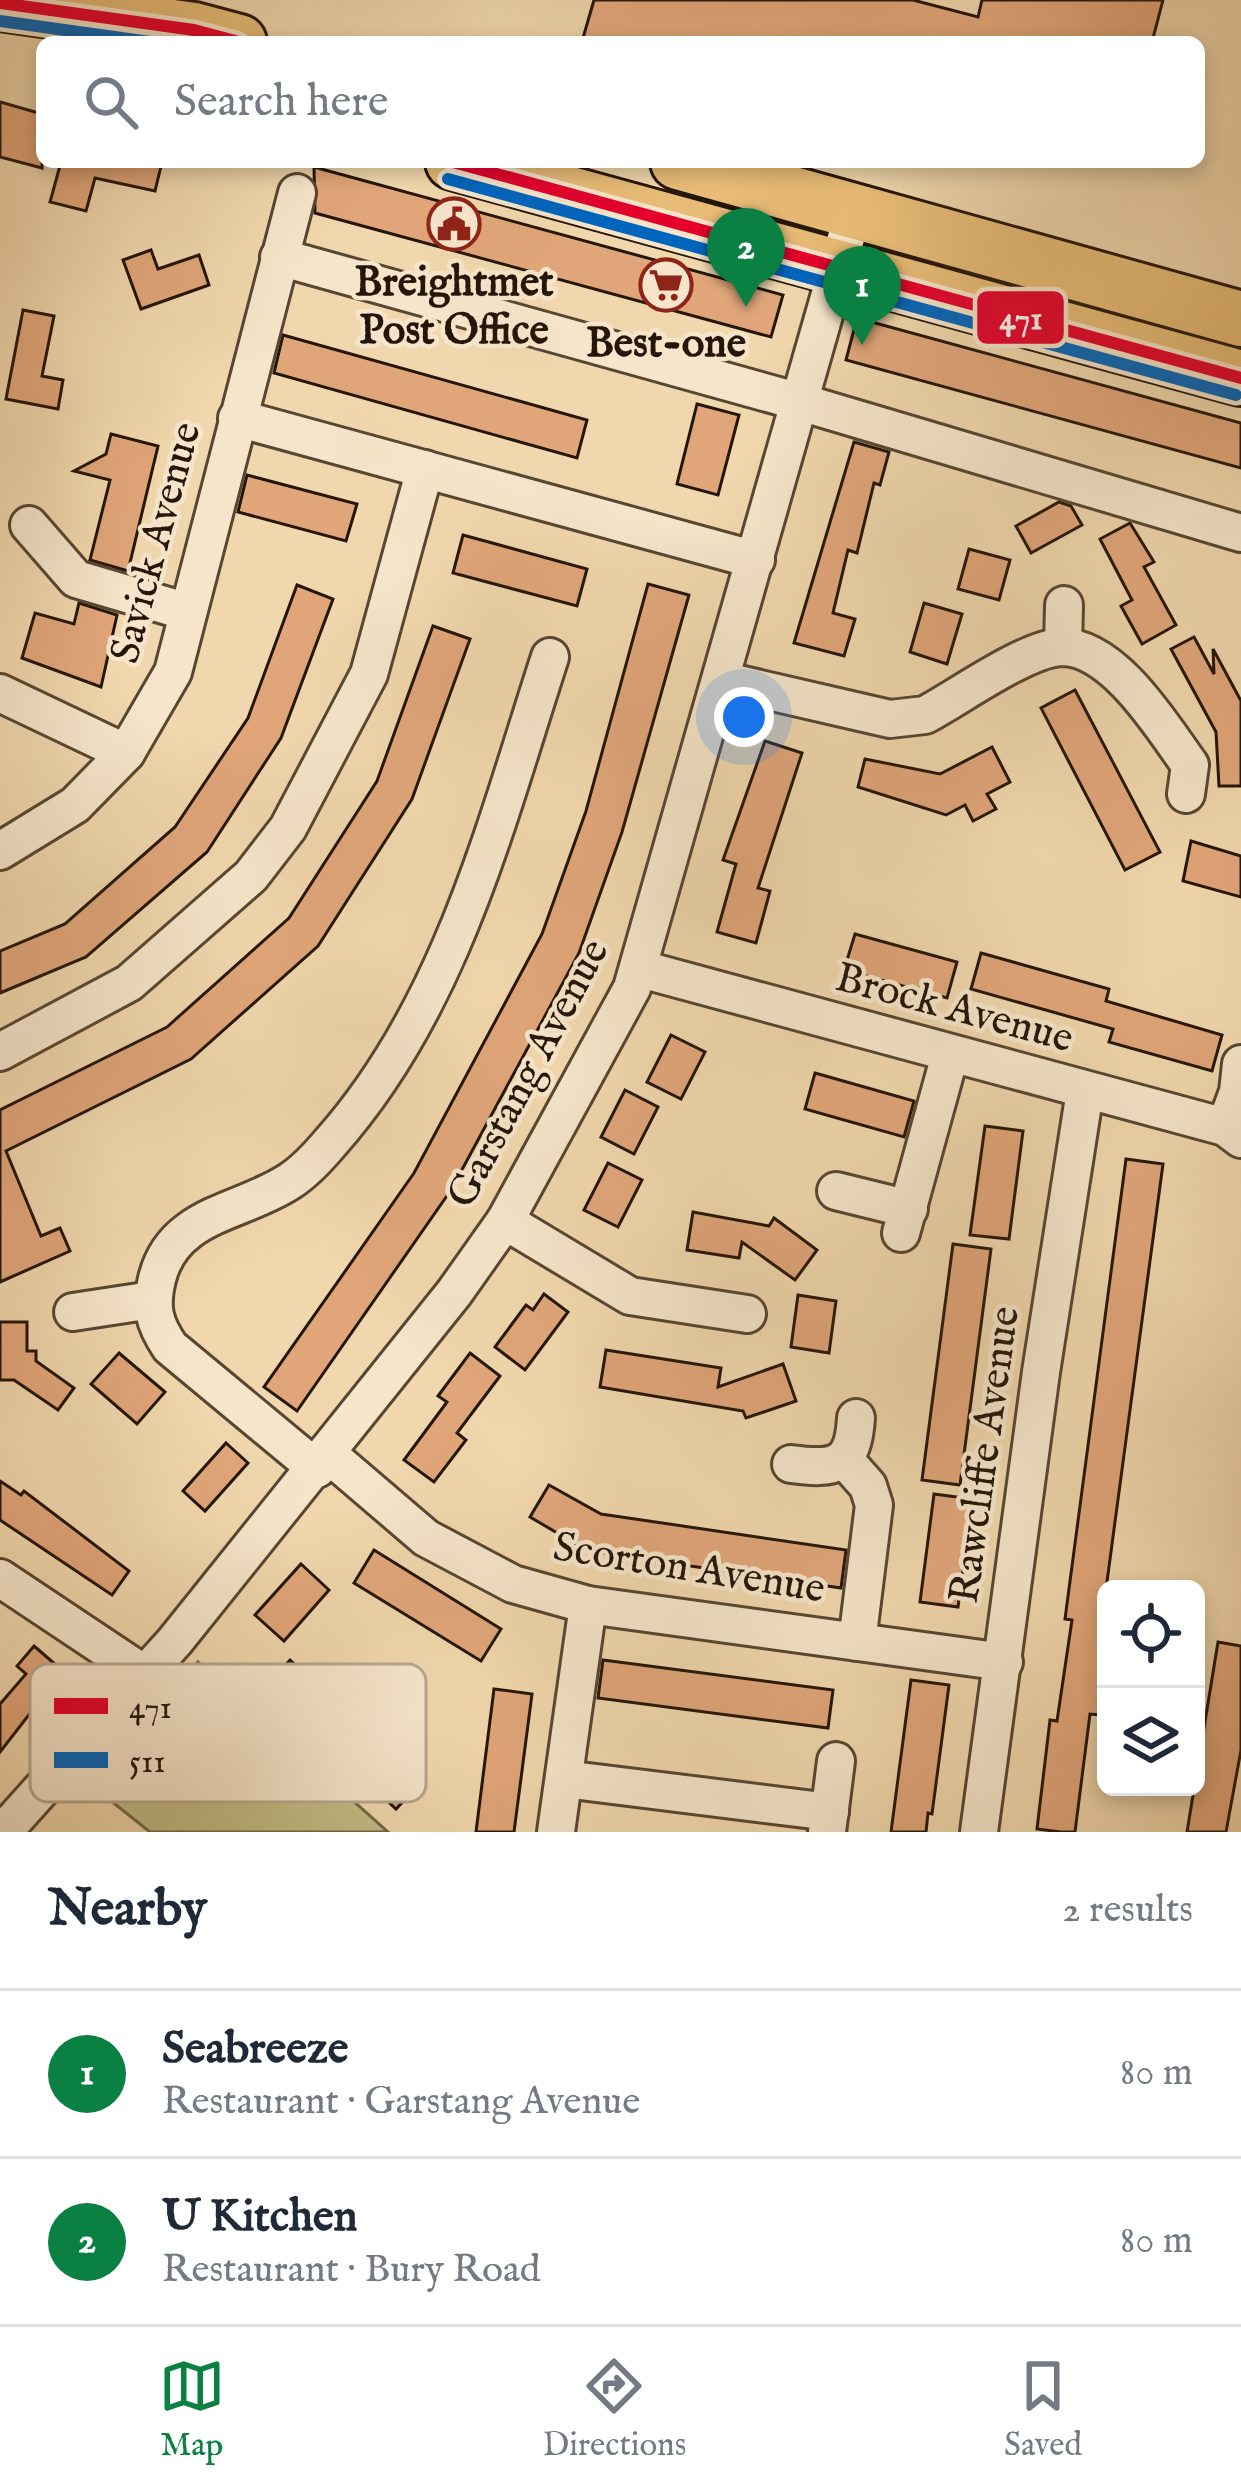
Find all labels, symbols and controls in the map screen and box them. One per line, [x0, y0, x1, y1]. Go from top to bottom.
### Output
search box [36, 36, 1205, 168]
icon: search [78, 69, 144, 135]
text: Search here [174, 74, 388, 131]
public building icon: Breightmet Post Office [426, 196, 482, 252]
pin: 2 [707, 208, 785, 307]
pin: 1 [823, 246, 901, 345]
place label: Breightmet Post Office [354, 257, 554, 358]
supermarket icon: Best-one [638, 257, 694, 313]
line badge: 471 [975, 289, 1066, 346]
text: 471 [1000, 299, 1042, 341]
place label: Best-one [586, 318, 746, 371]
street label: Savick Avenue [99, 417, 215, 669]
your location [714, 687, 774, 747]
street label: Garstang Avenue [436, 930, 622, 1218]
street label: Brock Avenue [829, 952, 1079, 1066]
street label: Rawcliffe Avenue [939, 1303, 1033, 1607]
street label: Scorton Avenue [549, 1521, 829, 1617]
map controls [1097, 1580, 1205, 1796]
button: locate [1097, 1580, 1205, 1688]
legend [30, 1664, 426, 1802]
text: 471 [129, 1688, 172, 1730]
button: layers [1097, 1688, 1205, 1796]
text: 511 [129, 1742, 166, 1784]
text: Nearby [48, 1878, 207, 1943]
text: 2 results [1062, 1886, 1193, 1935]
text: Seabreeze [162, 2021, 348, 2078]
text: 1 [80, 2049, 94, 2098]
text: 80 m [1120, 2049, 1193, 2098]
text: Restaurant · Garstang Avenue [162, 2078, 640, 2127]
text: U Kitchen [162, 2189, 358, 2246]
text: 2 [78, 2217, 96, 2266]
text: 80 m [1120, 2217, 1193, 2266]
text: Restaurant · Bury Road [162, 2246, 541, 2295]
tab: Map [159, 2353, 225, 2467]
tab: Directions [543, 2353, 686, 2467]
tab: Saved [1004, 2353, 1082, 2467]

